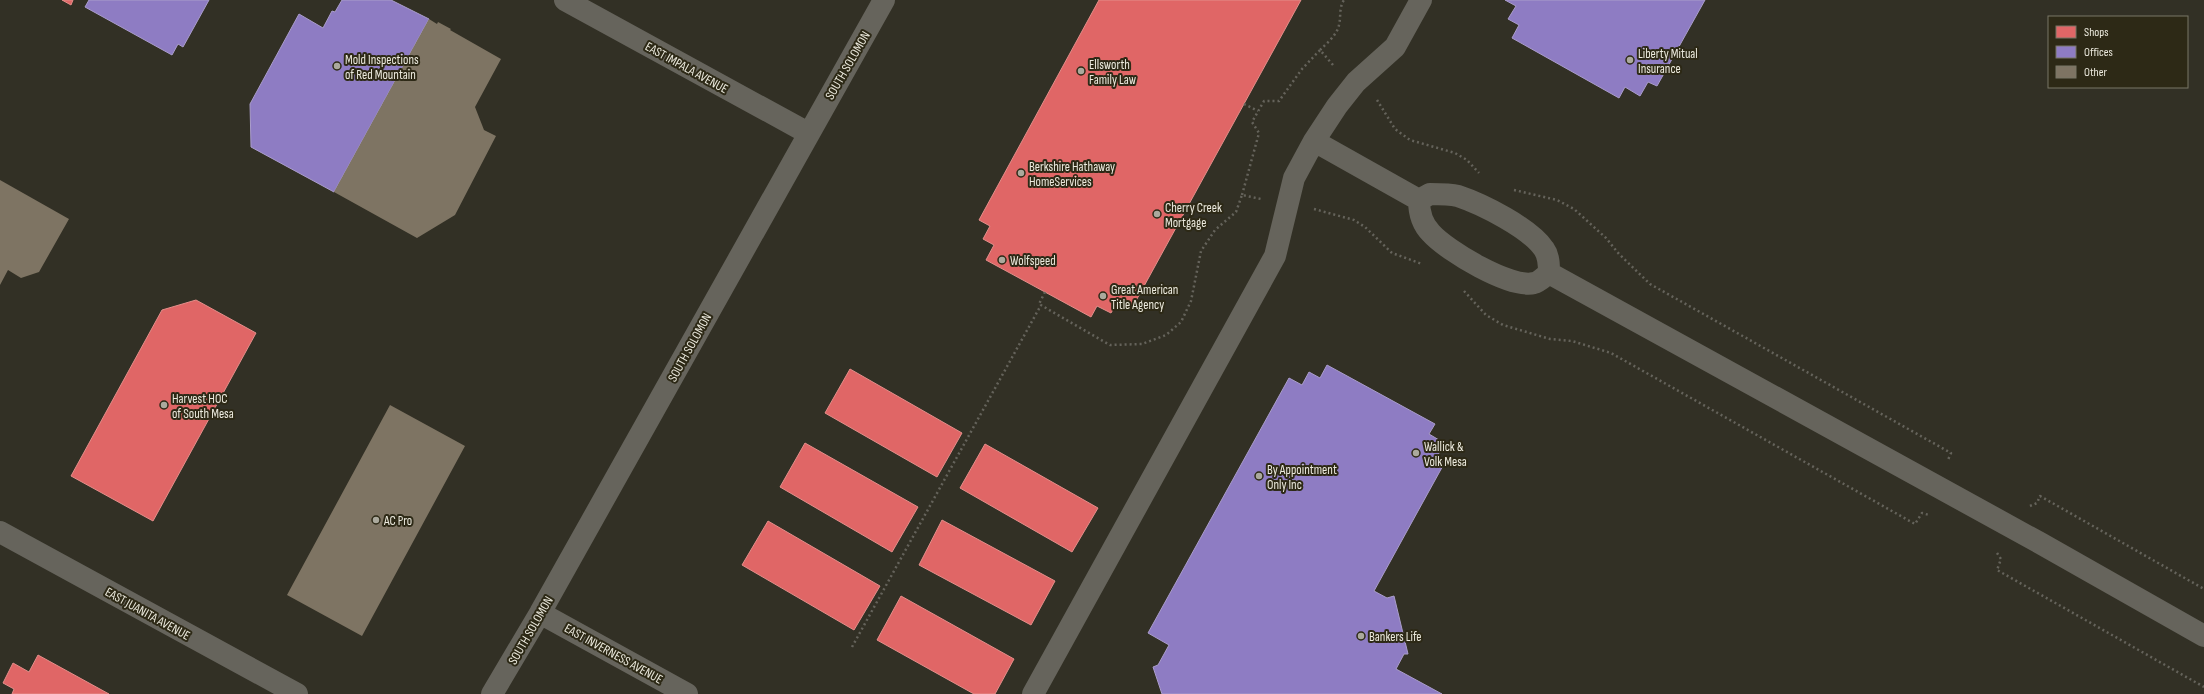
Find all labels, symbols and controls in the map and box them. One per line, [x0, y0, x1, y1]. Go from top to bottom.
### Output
legend [2048, 16, 2188, 88]
text: Shops [2084, 25, 2109, 40]
street label: SOUTH SOLOMON [822, 29, 874, 102]
street label: EAST IMPALA AVENUE [642, 39, 731, 97]
text: Offices [2084, 45, 2113, 60]
place label: Liberty Mitual Insurance [1638, 46, 1698, 77]
place label: Mold Inspections of Red Mountain [345, 52, 419, 83]
marker: Liberty Mitual Insurance [1625, 55, 1635, 65]
place label: Ellsworth Family Law [1089, 57, 1137, 88]
marker: Mold Inspections of Red Mountain [332, 61, 342, 71]
text: Other [2084, 65, 2108, 80]
marker: Ellsworth Family Law [1076, 66, 1086, 76]
place label: Berkshire Hathaway HomeServices [1029, 159, 1115, 190]
marker: Berkshire Hathaway HomeServices [1016, 168, 1026, 178]
place label: Cherry Creek Mortgage [1165, 200, 1222, 231]
marker: Cherry Creek Mortgage [1152, 209, 1162, 219]
place label: Wolfspeed [1010, 253, 1056, 269]
marker: Wolfspeed [997, 255, 1007, 265]
place label: Great American Title Agency [1111, 282, 1178, 313]
marker: Great American Title Agency [1098, 291, 1108, 301]
street label: SOUTH SOLOMON [664, 310, 715, 385]
place label: Harvest HOC of South Mesa [172, 391, 234, 422]
marker: Harvest HOC of South Mesa [159, 400, 169, 410]
place label: Wallick & Volk Mesa [1424, 439, 1467, 470]
marker: Wallick & Volk Mesa [1411, 448, 1421, 458]
place label: By Appointment Only Inc [1267, 462, 1337, 493]
marker: By Appointment Only Inc [1254, 471, 1264, 481]
place label: AC Pro [383, 513, 412, 529]
marker: AC Pro [371, 515, 381, 525]
street label: EAST JUANITA AVENUE [102, 584, 193, 644]
street label: SOUTH SOLOMON [505, 594, 557, 667]
street label: EAST INVERNESS AVENUE [562, 620, 665, 688]
place label: Bankers Life [1369, 629, 1422, 645]
marker: Bankers Life [1356, 631, 1366, 641]

